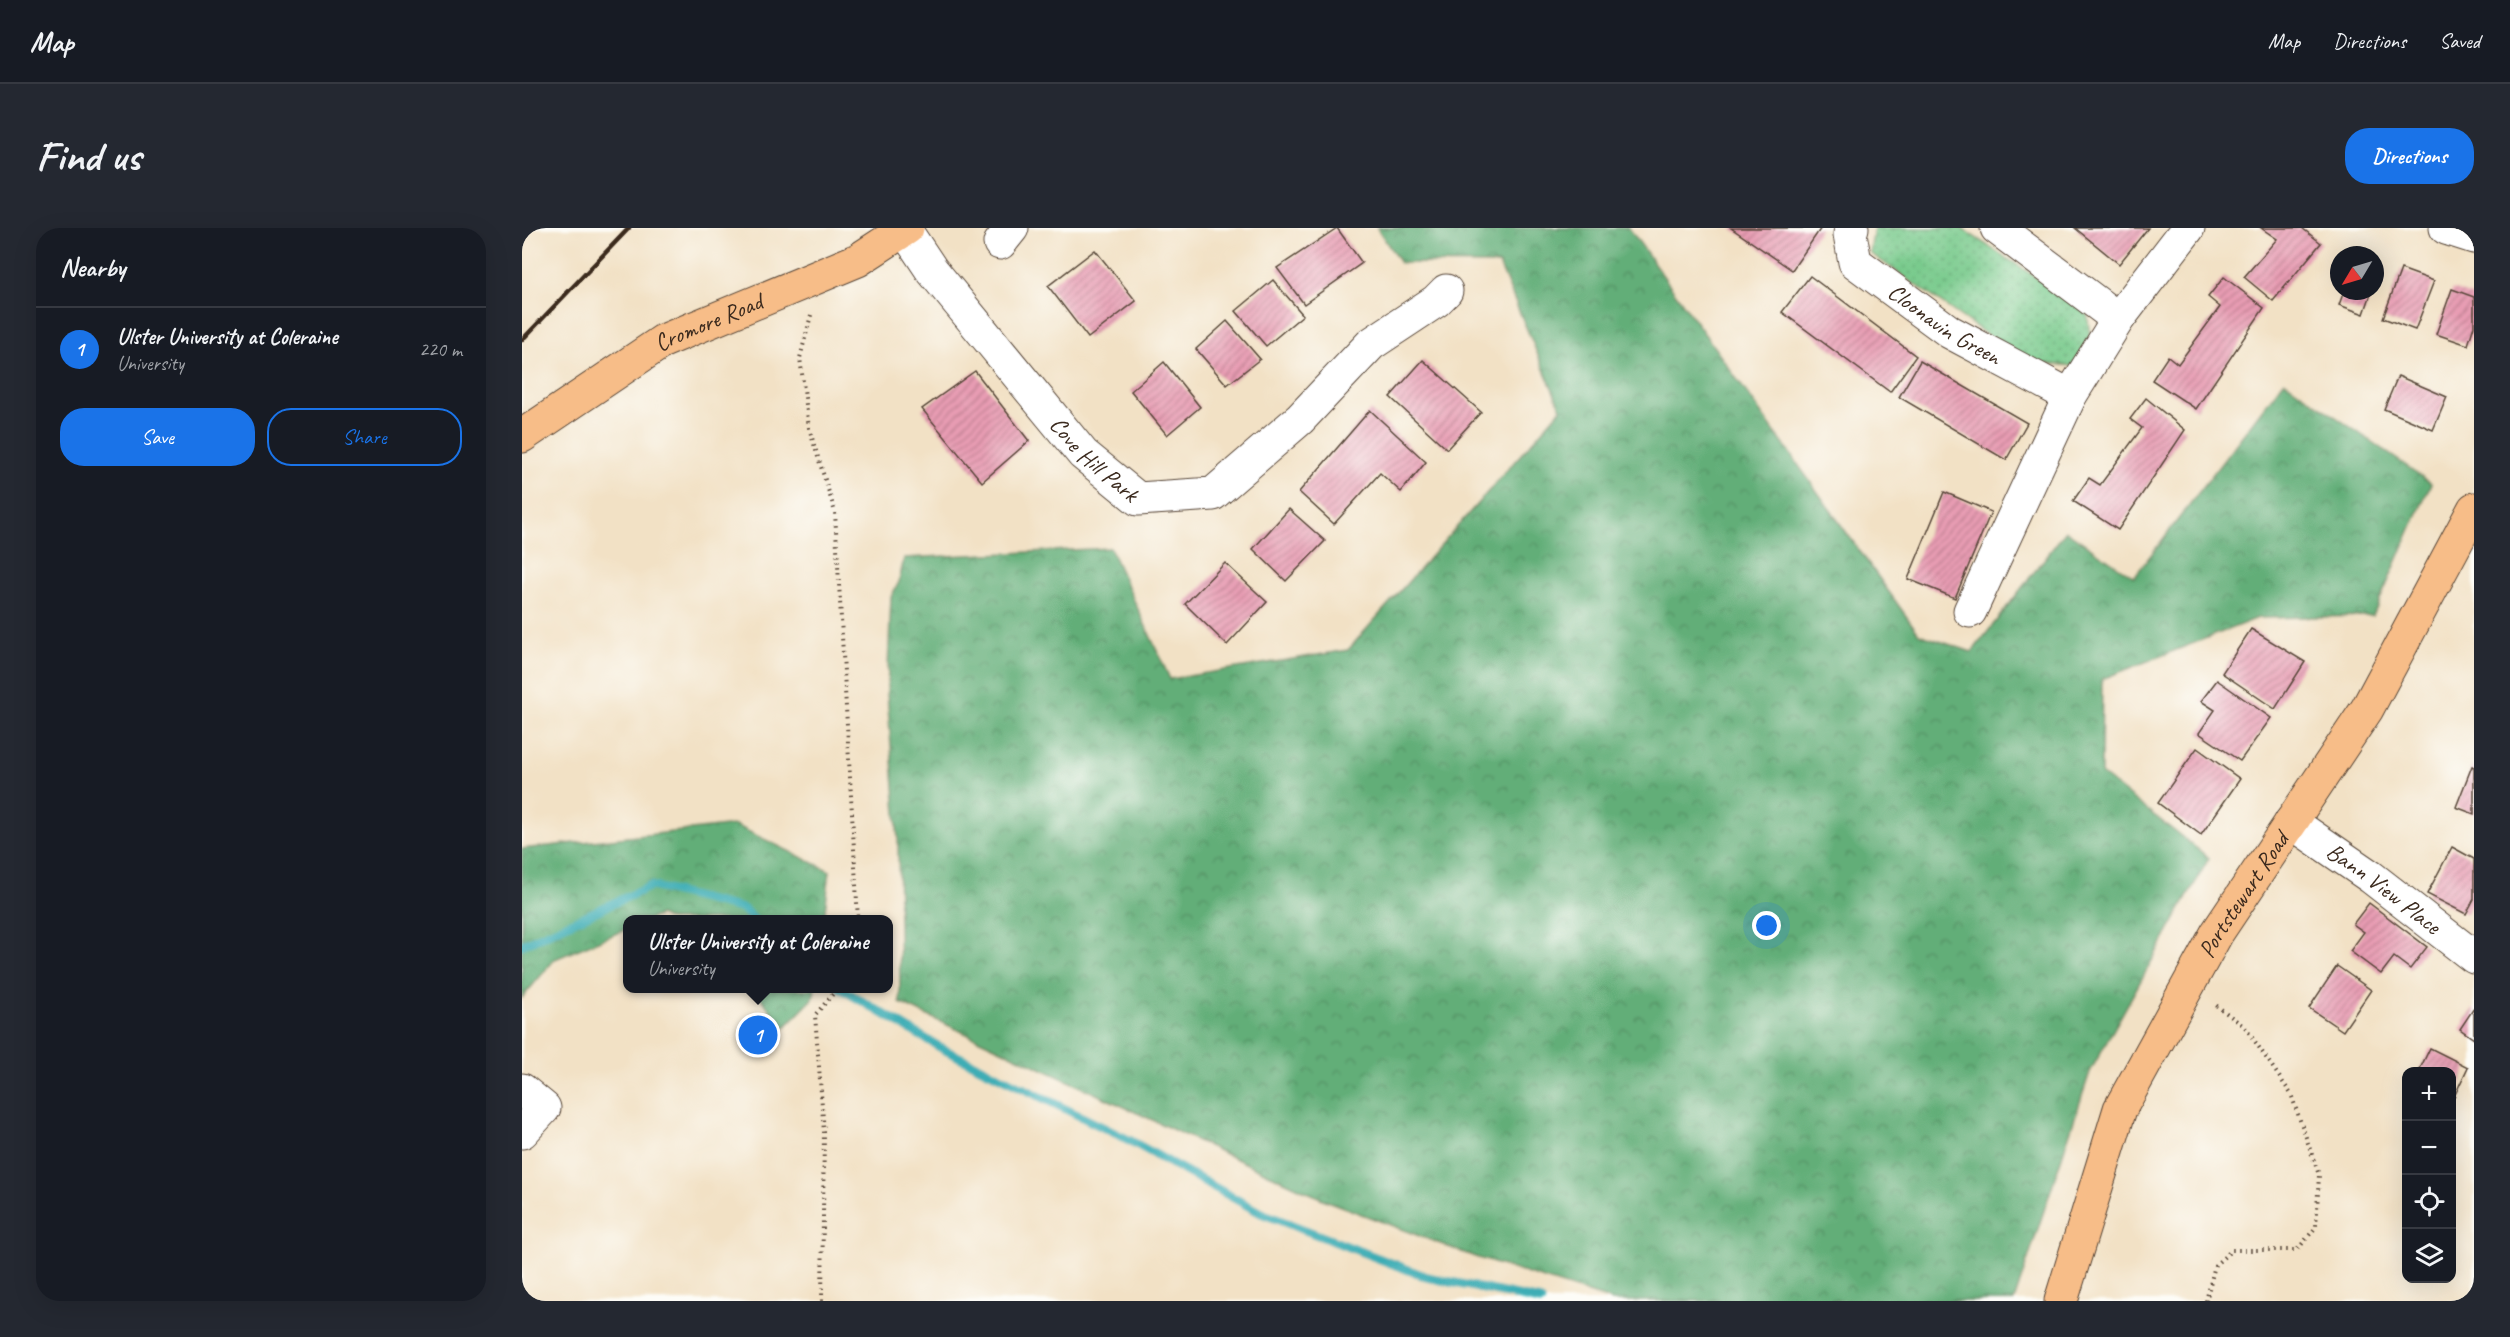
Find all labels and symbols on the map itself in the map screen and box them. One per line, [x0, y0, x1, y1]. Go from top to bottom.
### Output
north arrow [2330, 246, 2384, 300]
street label: Cloonavin Green [1882, 276, 2007, 372]
street label: Cromore Road [648, 285, 770, 358]
street label: Cove Hill Park [1043, 410, 1147, 510]
street label: Portstewart Road [2191, 823, 2297, 963]
street label: Bann View Place [2321, 836, 2449, 942]
your location [1752, 911, 1781, 940]
pin: 1 [738, 1012, 778, 1058]

